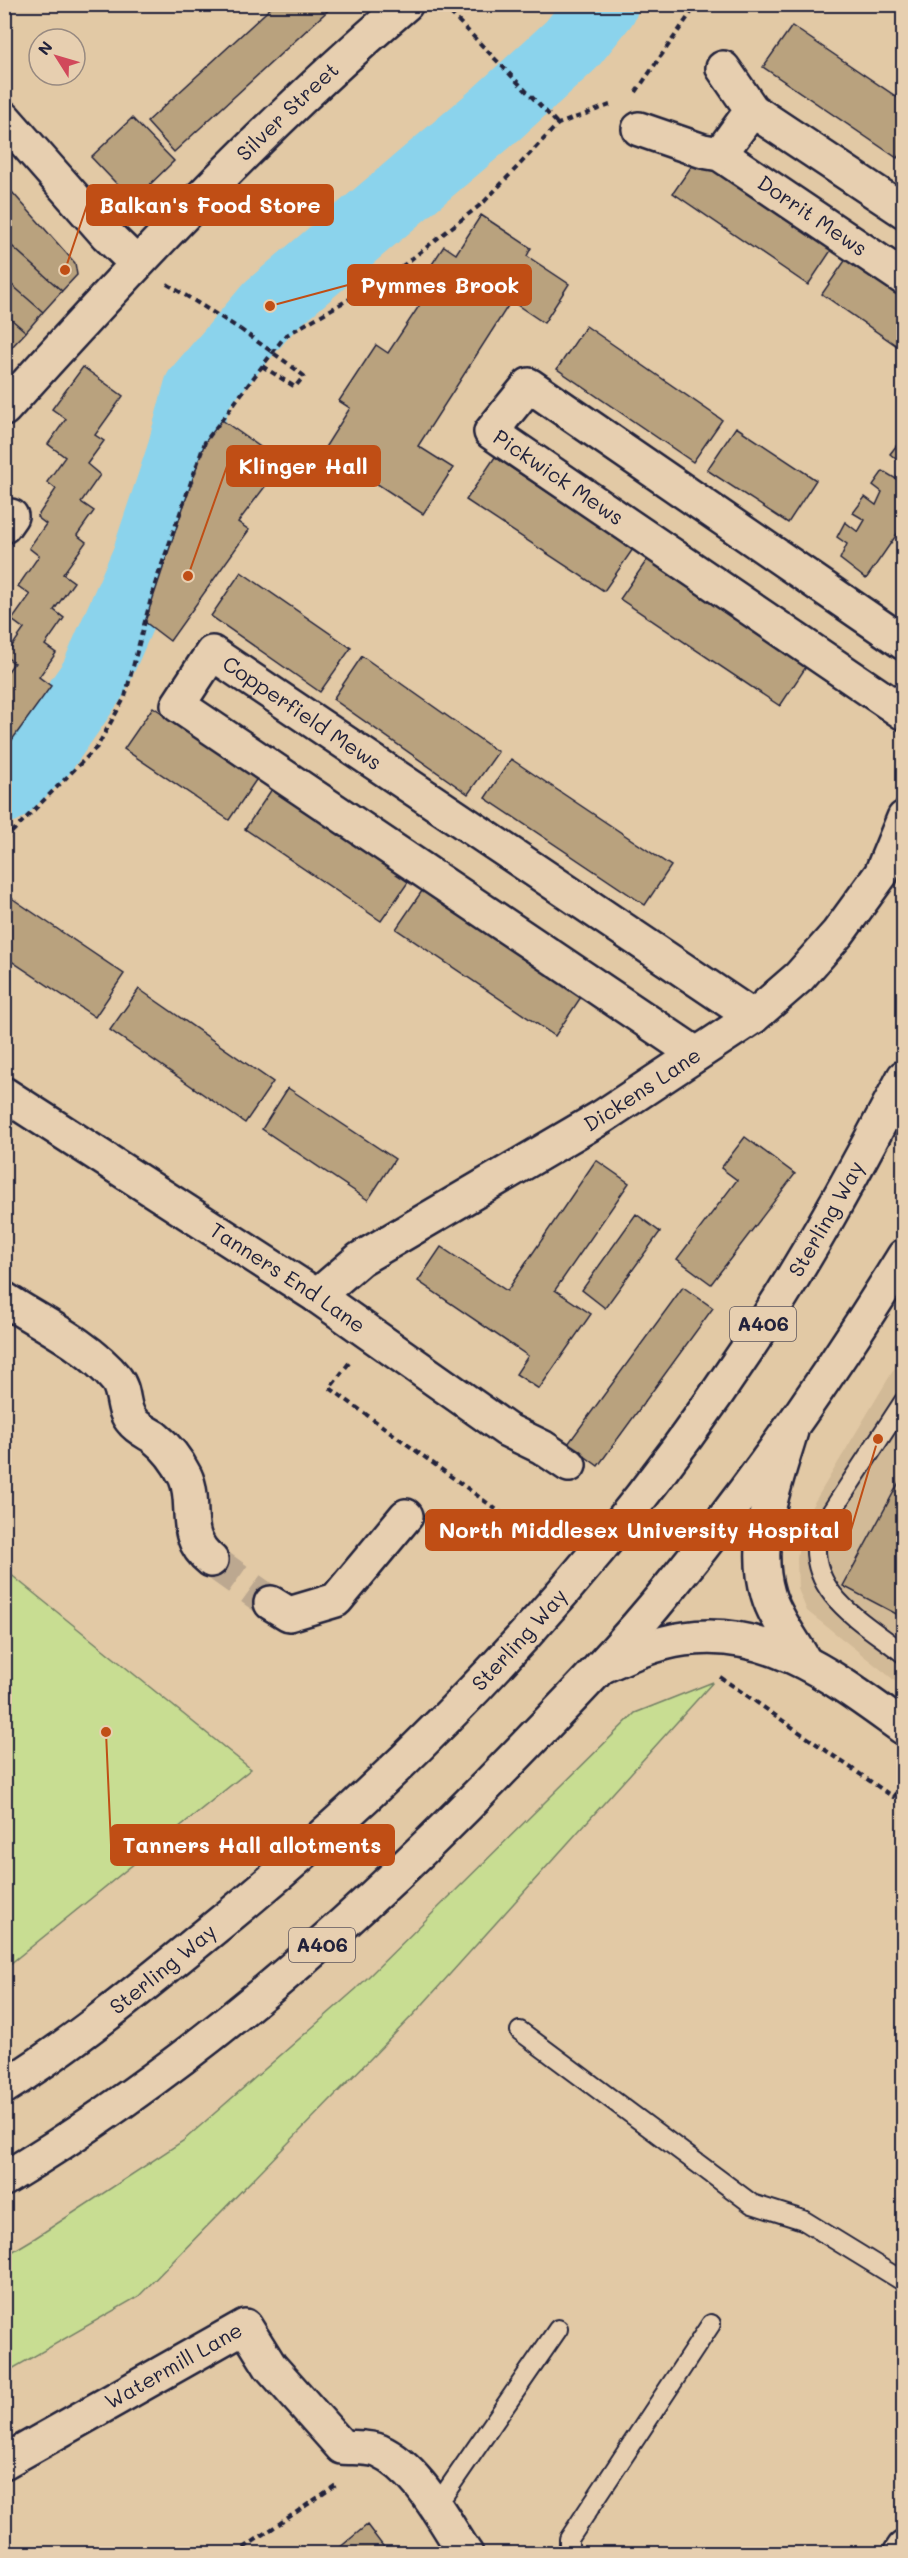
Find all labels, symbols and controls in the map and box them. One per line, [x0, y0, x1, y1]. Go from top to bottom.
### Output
north arrow [27, 27, 87, 87]
text: N [33, 36, 57, 59]
street label: Silver Street [230, 55, 344, 166]
street label: Dorrit Mews [753, 168, 873, 261]
callout: Balkan's Food Store [87, 185, 333, 225]
text: Balkan's Food Store [99, 190, 321, 219]
callout: Pymmes Brook [348, 265, 531, 305]
text: Pymmes Brook [361, 270, 519, 299]
street label: Pickwick Mews [489, 423, 630, 530]
callout: Klinger Hall [227, 446, 380, 486]
text: Klinger Hall [238, 451, 368, 480]
street label: Copperfield Mews [218, 649, 387, 775]
street label: Dickens Lane [578, 1040, 705, 1137]
street label: Sterling Way [781, 1156, 869, 1281]
street label: Tanners End Lane [205, 1216, 371, 1338]
road number: A406 [730, 1307, 796, 1341]
callout: North Middlesex University Hospital [426, 1510, 851, 1550]
text: North Middlesex University Hospital [439, 1515, 839, 1544]
street label: Sterling Way [465, 1582, 572, 1696]
callout: Tanners Hall allotments [111, 1825, 394, 1865]
text: Tanners Hall allotments [123, 1830, 381, 1859]
street label: Sterling Way [103, 1917, 221, 2019]
road number: A406 [289, 1928, 355, 1962]
street label: Watermill Lane [100, 2315, 247, 2414]

